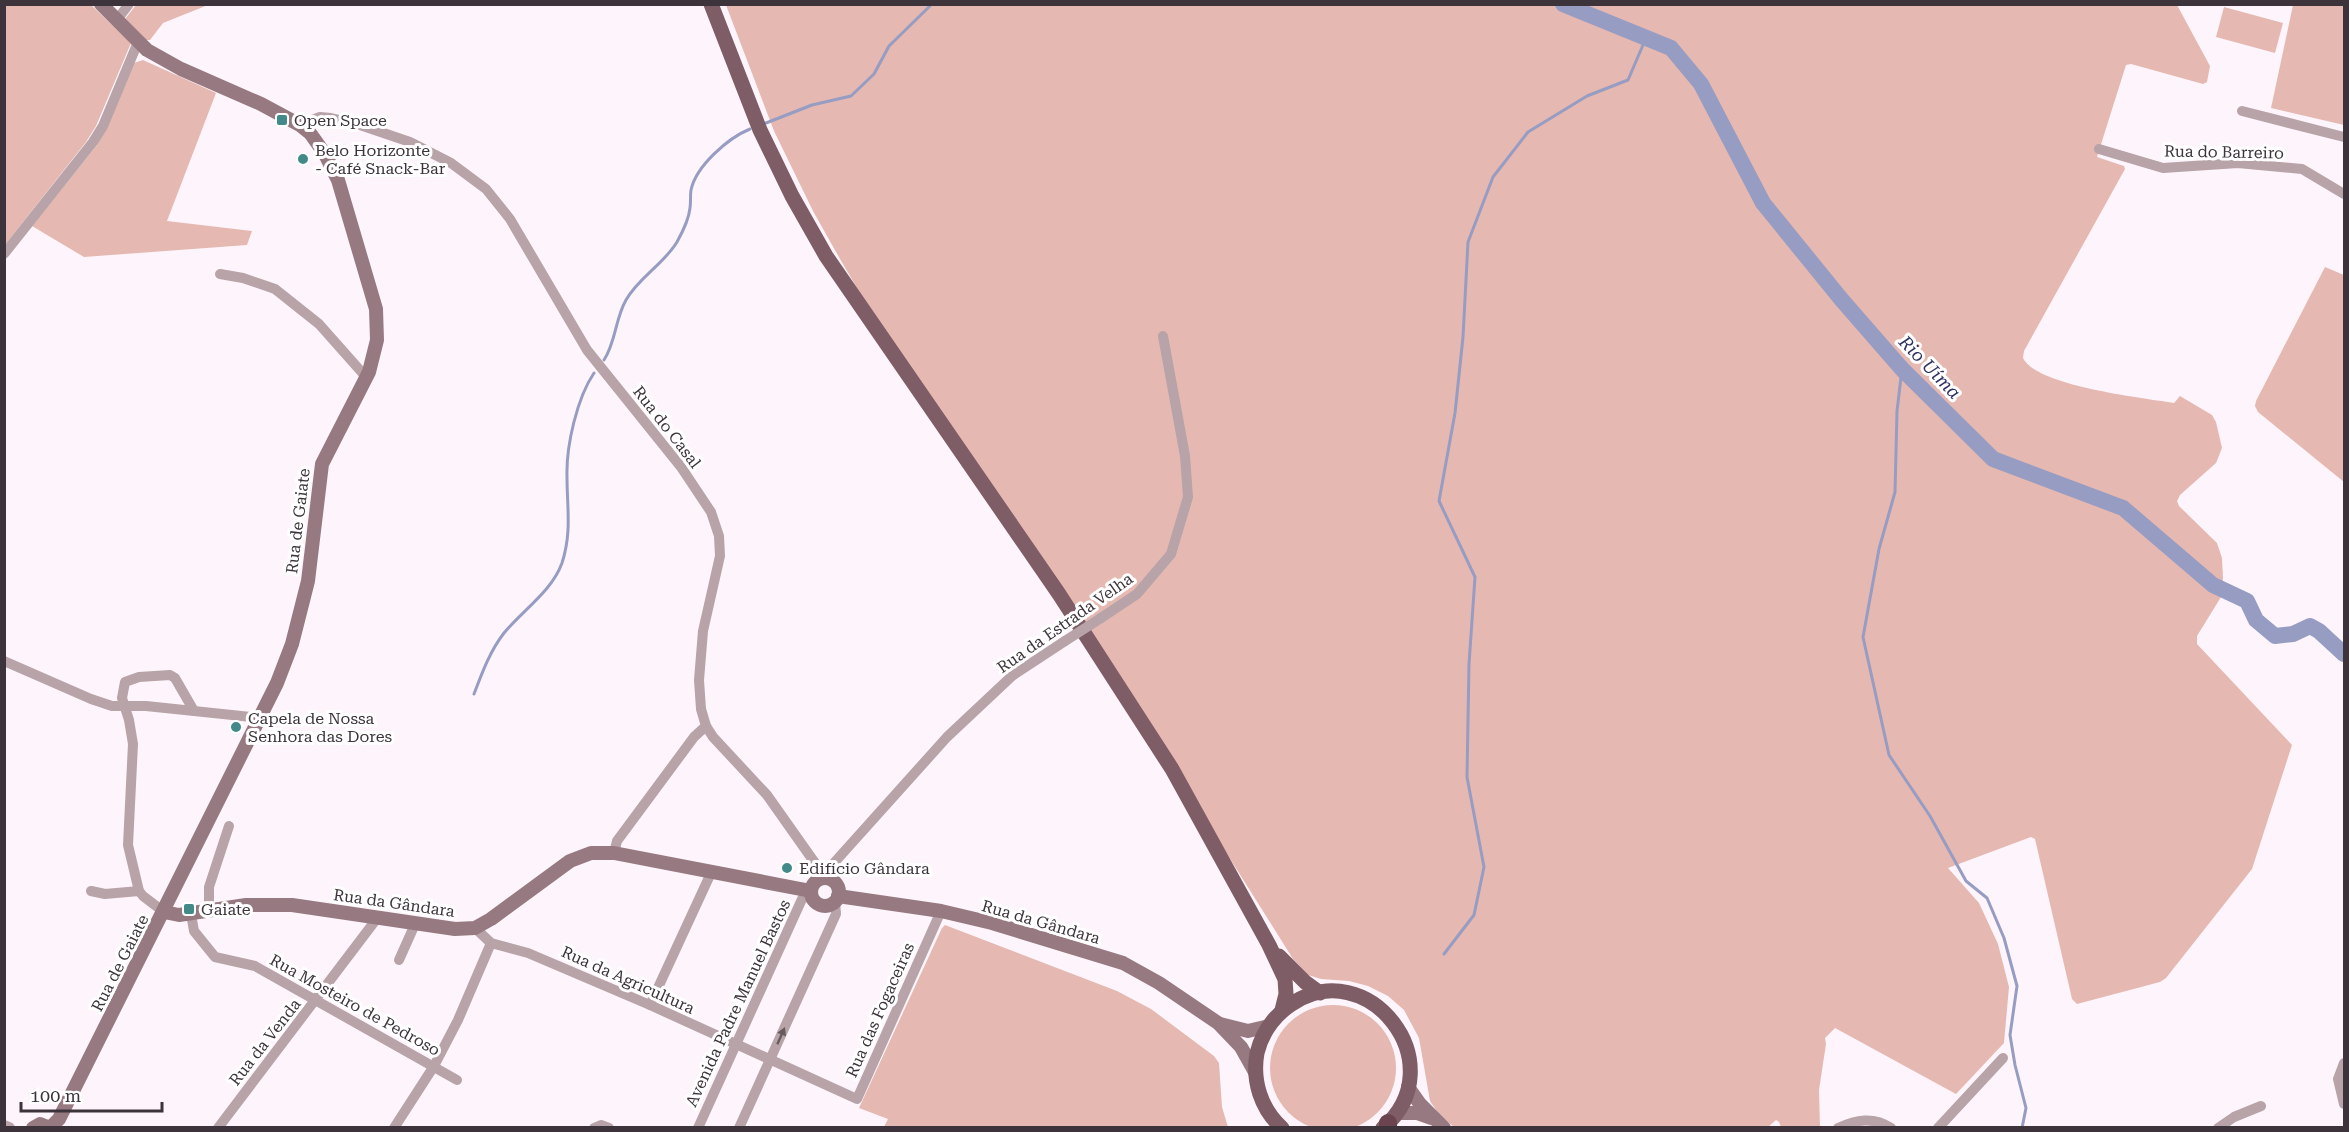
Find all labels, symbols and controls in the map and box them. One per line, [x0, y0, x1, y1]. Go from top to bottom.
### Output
place label: Open Space [294, 111, 387, 130]
marker: Open Space [275, 113, 289, 127]
place label: Belo Horizonte - Café Snack-Bar [315, 141, 446, 178]
street label: Rua do Barreiro [2164, 141, 2284, 163]
marker: Belo Horizonte - Café Snack-Bar [296, 152, 310, 166]
water label: Rio Uíma [1894, 330, 1965, 403]
street label: Rua do Casal [629, 382, 705, 472]
street label: Rua de Gaiate [282, 467, 314, 575]
street label: Rua da Estrada Velha [994, 569, 1137, 677]
place label: Capela de Nossa Senhora das Dores [248, 709, 392, 746]
marker: Capela de Nossa Senhora das Dores [229, 720, 243, 734]
place label: Edifício Gândara [799, 859, 930, 878]
marker: Edifício Gândara [780, 861, 794, 875]
street label: Rua da Gândara [332, 885, 456, 921]
street label: Avenida Padre Manuel Bastos [682, 896, 795, 1110]
street label: Rua da Gândara [980, 896, 1103, 948]
place label: Gaiate [201, 900, 251, 919]
marker: Gaiate [182, 902, 196, 916]
street label: Rua de Gaiate [87, 911, 153, 1015]
street label: Rua das Fogaceiras [842, 939, 918, 1080]
street label: Rua da Agricultura [559, 942, 698, 1018]
street label: Rua Mosteiro de Pedroso [267, 950, 444, 1060]
street label: Rua da Venda [225, 995, 305, 1089]
one-way arrow [776, 1028, 785, 1045]
scale bar [21, 1075, 162, 1113]
text: 100 m [30, 1085, 81, 1106]

